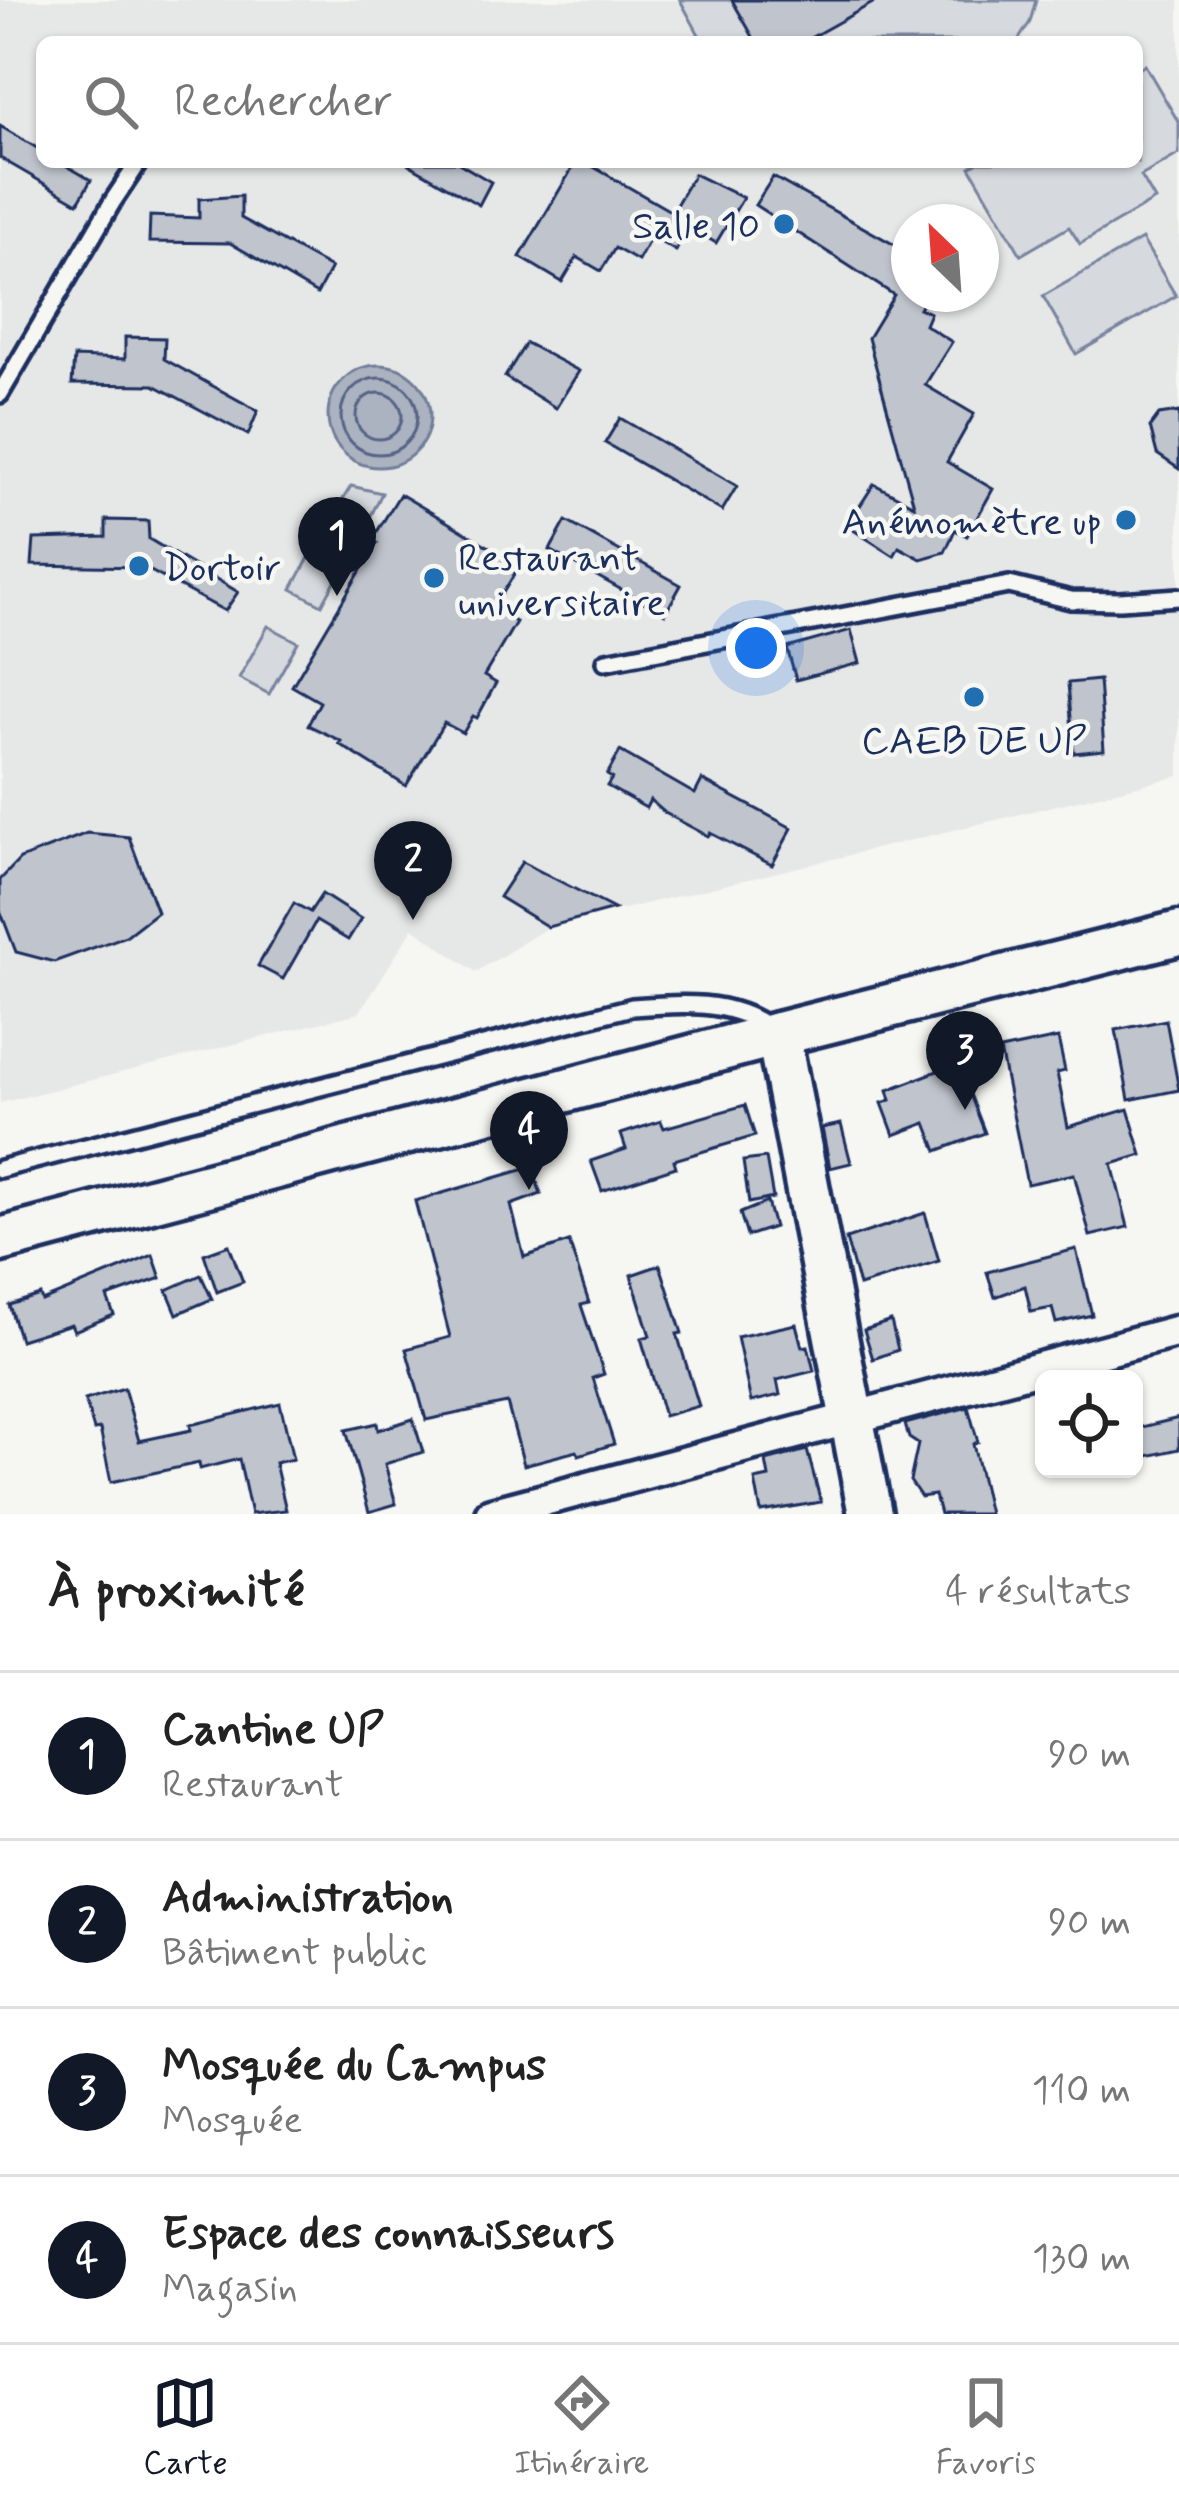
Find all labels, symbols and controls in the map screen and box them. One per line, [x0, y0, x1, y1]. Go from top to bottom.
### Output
search box [36, 36, 1143, 168]
icon: search [78, 69, 144, 135]
text: Rechercher [174, 73, 393, 132]
place label: Salle 10 [632, 202, 760, 253]
north arrow [891, 204, 999, 312]
marker: Salle 10 [771, 211, 797, 237]
pin: 1 [298, 497, 376, 596]
place label: Anémomètre up [842, 498, 1102, 549]
marker: Anémomètre up [1113, 507, 1139, 533]
place label: Restaurant universitaire [458, 534, 665, 630]
place label: Dortoir [163, 544, 281, 595]
marker: Dortoir [126, 553, 152, 579]
marker: Restaurant universitaire [421, 565, 447, 591]
your location [726, 618, 786, 678]
marker: CAEB DE UP [961, 684, 987, 710]
place label: CAEB DE UP [861, 717, 1087, 768]
pin: 2 [374, 821, 452, 920]
pin: 3 [926, 1011, 1004, 1110]
pin: 4 [490, 1091, 568, 1190]
map controls [1035, 1370, 1143, 1478]
button: locate [1035, 1370, 1143, 1478]
text: À proximité [48, 1559, 304, 1625]
text: 4 résultats [945, 1567, 1131, 1618]
text: Cantine UP [162, 1701, 384, 1760]
text: 1 [78, 1730, 96, 1781]
text: 90 m [1048, 1730, 1131, 1781]
text: Restaurant [162, 1760, 343, 1811]
text: Administration [162, 1869, 453, 1928]
text: 2 [77, 1898, 97, 1949]
text: 90 m [1048, 1898, 1131, 1949]
text: Bâtiment public [162, 1928, 427, 1979]
text: Mosquée du Campus [162, 2037, 546, 2096]
text: 3 [78, 2066, 96, 2117]
text: 110 m [1032, 2066, 1131, 2117]
text: Mosquée [162, 2096, 303, 2147]
text: Espace des connaisseurs [162, 2205, 614, 2264]
text: 4 [76, 2234, 98, 2285]
text: 130 m [1032, 2234, 1131, 2285]
text: Magasin [162, 2264, 298, 2315]
tab: Carte [143, 2370, 228, 2486]
tab: Itinéraire [514, 2370, 649, 2486]
tab: Favoris [936, 2370, 1036, 2486]

